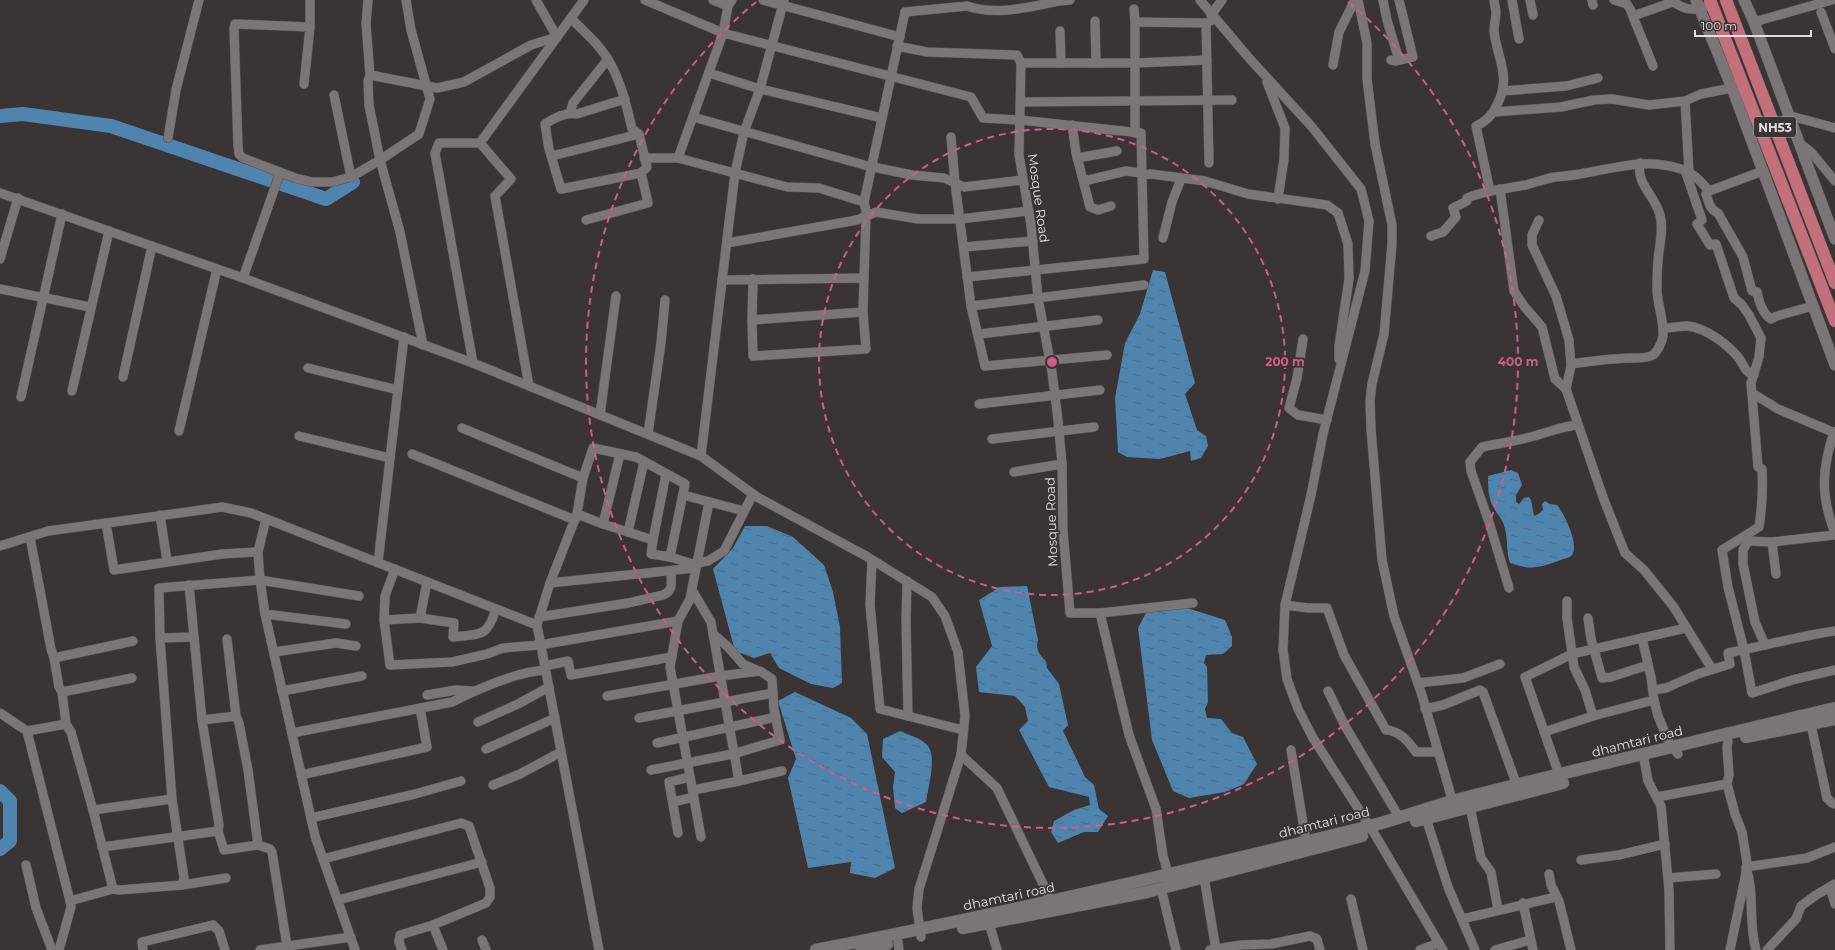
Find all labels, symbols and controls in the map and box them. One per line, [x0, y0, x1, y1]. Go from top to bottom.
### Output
scale bar [1695, 12, 1811, 38]
text: 100 m [1701, 18, 1737, 33]
road number: NH53 [1754, 117, 1796, 137]
street label: Mosque Road [1025, 152, 1053, 244]
text: 200 m [1265, 354, 1305, 369]
text: 400 m [1498, 354, 1538, 369]
centre of rings [1045, 355, 1059, 369]
street label: Mosque Road [1041, 477, 1061, 567]
street label: dhamtari road [1590, 722, 1684, 760]
street label: dhamtari road [1277, 803, 1371, 841]
street label: dhamtari road [962, 878, 1056, 914]

